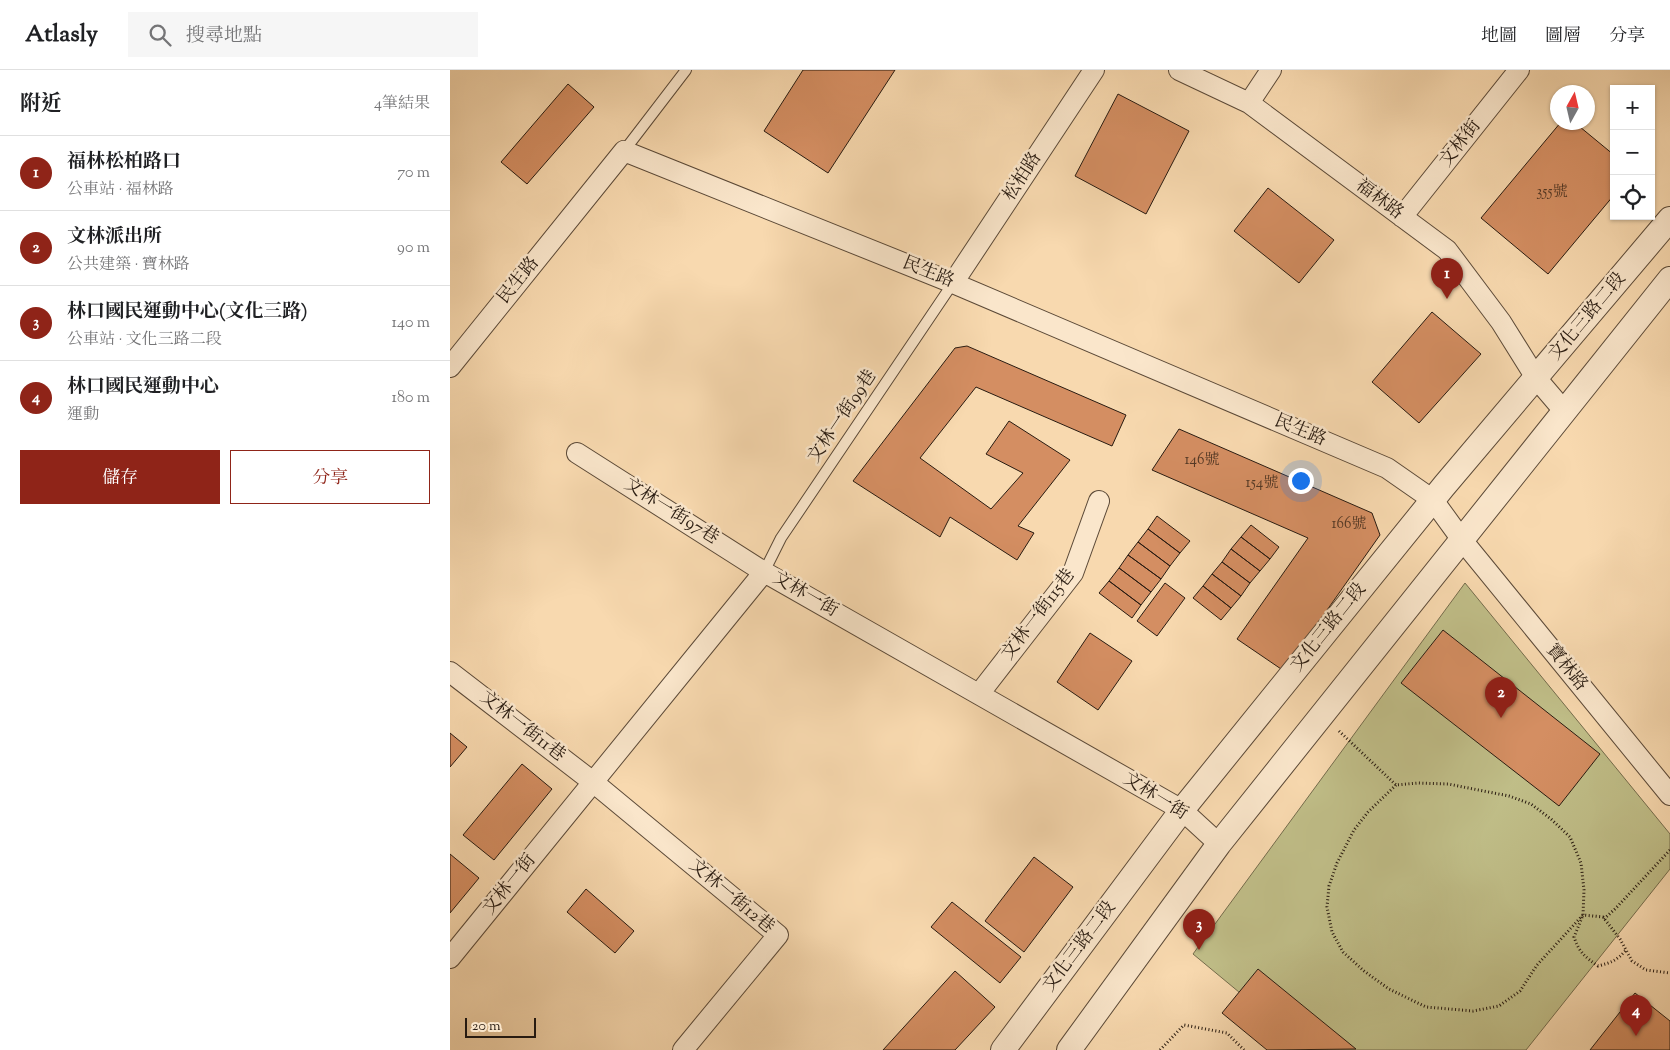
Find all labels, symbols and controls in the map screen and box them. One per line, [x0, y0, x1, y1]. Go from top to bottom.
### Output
search box [128, 12, 478, 57]
text: Atlasly [25, 18, 98, 52]
icon: search [146, 21, 174, 49]
text: 搜尋地點 [186, 23, 262, 50]
text: 地圖 [1481, 24, 1517, 50]
text: 圖層 [1545, 24, 1581, 50]
text: 分享 [1609, 24, 1645, 50]
north arrow [1550, 85, 1595, 130]
map controls [1610, 85, 1655, 220]
button: + [1610, 85, 1655, 130]
text: 附近 [20, 90, 62, 120]
text: 4筆結果 [374, 93, 430, 116]
street label: 文林街 [1434, 115, 1488, 173]
button: − [1610, 130, 1655, 175]
street label: 松柏路 [997, 147, 1049, 207]
text: 福林松柏路口 [67, 149, 181, 176]
text: 1 [33, 162, 39, 185]
text: 70 m [397, 162, 430, 185]
street label: 福林路 [1350, 173, 1408, 227]
button: locate [1610, 175, 1655, 220]
text: 公車站 · 福林路 [67, 179, 174, 202]
house number: 355號 [1536, 182, 1568, 203]
text: 文林派出所 [67, 224, 162, 251]
text: 2 [32, 237, 40, 260]
text: 90 m [397, 237, 430, 260]
street label: 民生路 [898, 251, 958, 295]
street label: 民生路 [492, 252, 546, 310]
text: 公共建築 · 寶林路 [67, 254, 190, 277]
pin: 1 [1431, 258, 1463, 299]
street label: 文化三路二段 [1543, 267, 1633, 367]
text: 林口國民運動中心(文化三路) [67, 299, 307, 326]
text: 3 [33, 312, 39, 335]
text: 140 m [392, 312, 430, 335]
text: 公車站 · 文化三路二段 [67, 329, 222, 352]
street label: 文林一街99巷 [802, 365, 884, 469]
text: 林口國民運動中心 [67, 374, 219, 401]
text: 4 [32, 387, 40, 410]
text: 180 m [391, 387, 430, 410]
text: 運動 [67, 404, 99, 427]
street label: 民生路 [1270, 408, 1330, 454]
button: 儲存 [20, 450, 220, 504]
button: 分享 [230, 450, 430, 504]
house number: 146號 [1185, 450, 1219, 471]
your location [1288, 468, 1314, 494]
street label: 文林一街97巷 [618, 472, 724, 552]
house number: 154號 [1246, 473, 1278, 494]
house number: 166號 [1331, 514, 1367, 535]
street label: 文林一街115巷 [996, 564, 1082, 666]
street label: 文林一街 [767, 566, 843, 624]
street label: 文化三路二段 [1285, 578, 1373, 678]
street label: 寶林路 [1539, 639, 1593, 697]
pin: 2 [1485, 677, 1517, 718]
street label: 文林一街11巷 [474, 685, 570, 769]
street label: 文林一街 [1118, 767, 1192, 827]
street label: 文林一街 [477, 849, 543, 921]
street label: 文林一街12巷 [683, 853, 779, 941]
street label: 文化三路二段 [1037, 896, 1123, 998]
pin: 3 [1183, 909, 1215, 950]
pin: 4 [1620, 995, 1652, 1036]
scale bar [465, 1015, 536, 1038]
text: 20 m [472, 1017, 501, 1037]

